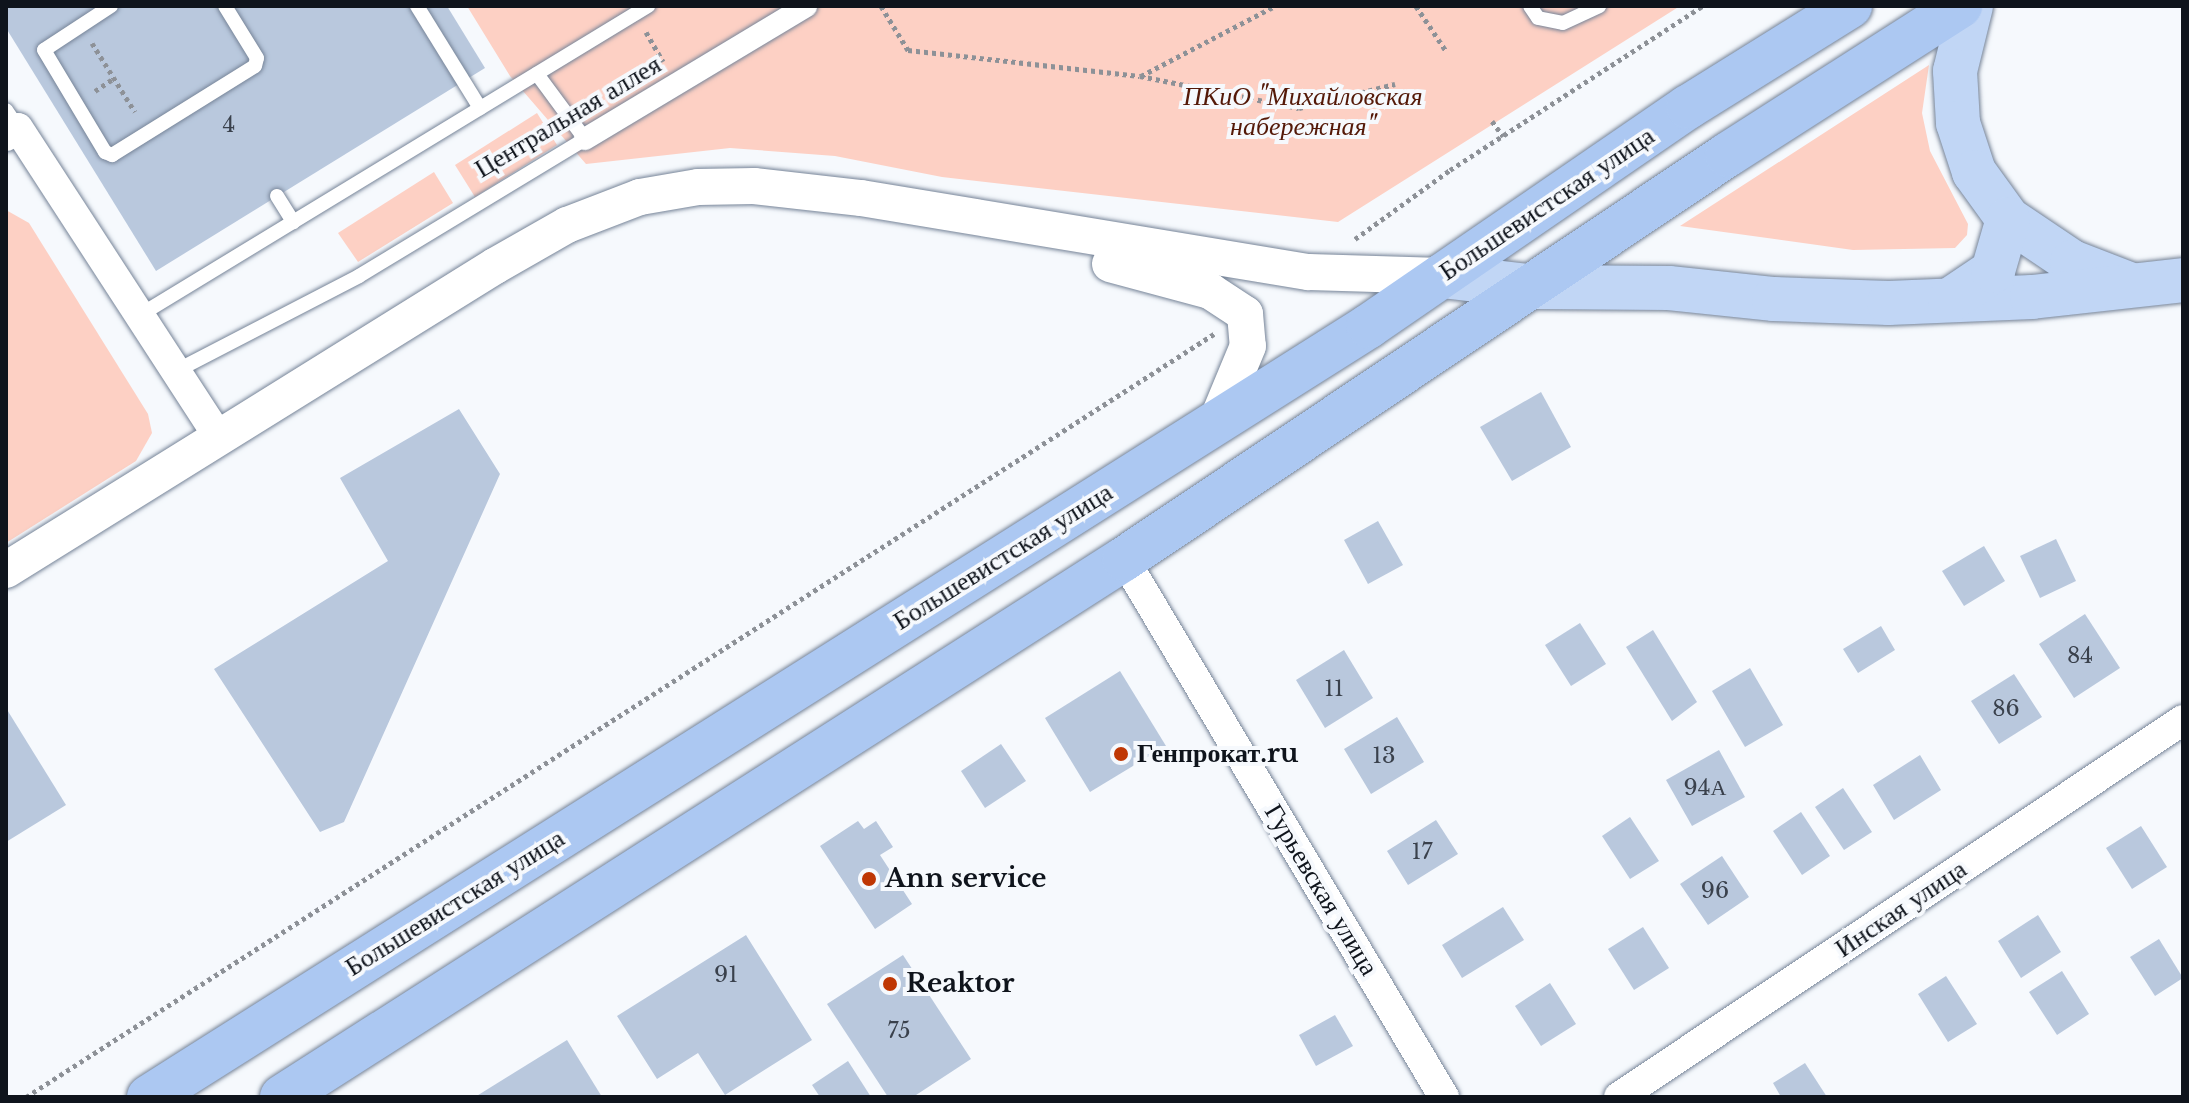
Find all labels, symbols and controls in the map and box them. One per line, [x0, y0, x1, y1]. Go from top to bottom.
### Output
street label: Центральная аллея [469, 49, 667, 185]
park label: ПКиО "Михайловская набережная" [1183, 81, 1423, 142]
house number: 4 [223, 112, 235, 138]
street label: Большевистская улица [1434, 121, 1660, 287]
street label: Большевистская улица [888, 477, 1118, 637]
house number: 84 [2067, 643, 2093, 669]
house number: 11 [1324, 676, 1344, 702]
house number: 86 [1992, 696, 2020, 722]
place label: Генпрокат.ru [1137, 738, 1298, 770]
house number: 13 [1372, 743, 1396, 769]
marker: Генпрокат.ru [1112, 745, 1130, 763]
house number: 94А [1684, 775, 1726, 801]
street label: Гурьевская улица [1258, 799, 1384, 981]
street label: Большевистская улица [340, 823, 570, 983]
house number: 17 [1412, 839, 1432, 865]
street label: Инская улица [1829, 854, 1973, 964]
place label: Ann service [885, 863, 1047, 895]
marker: Ann service [860, 870, 878, 888]
house number: 96 [1701, 878, 1729, 904]
house number: 91 [714, 962, 738, 988]
place label: Reaktor [906, 968, 1014, 1000]
marker: Reaktor [881, 975, 899, 993]
house number: 75 [887, 1018, 911, 1044]

